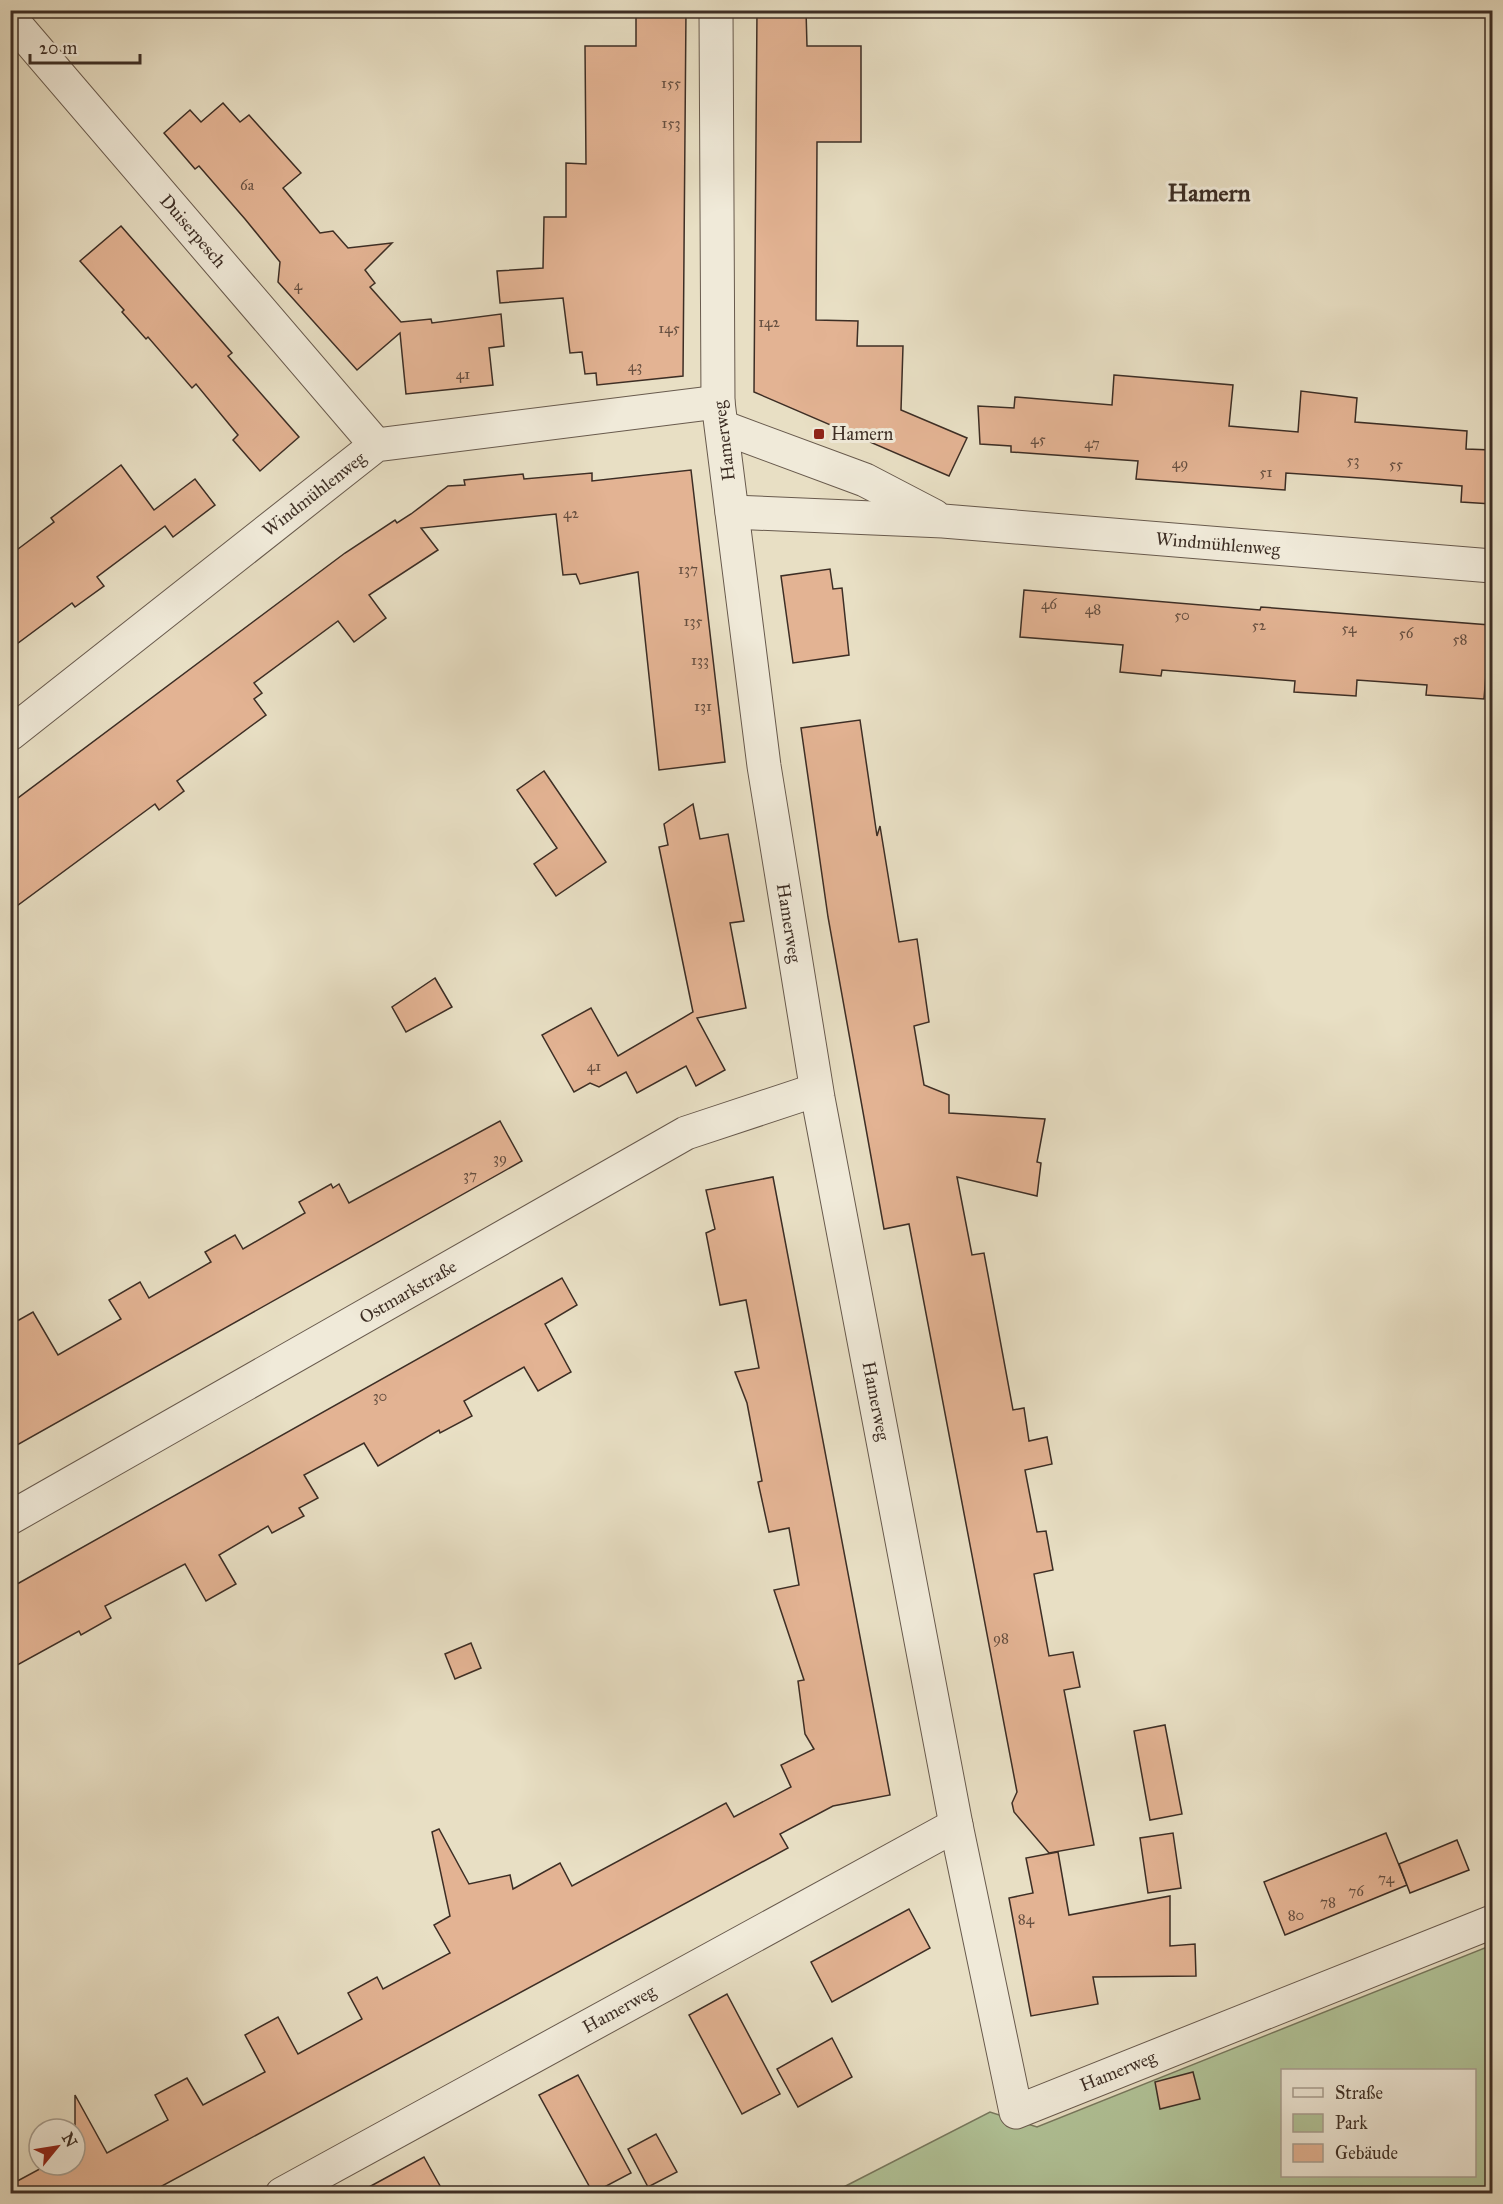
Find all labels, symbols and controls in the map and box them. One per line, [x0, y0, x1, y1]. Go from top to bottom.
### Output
scale bar [30, 27, 140, 65]
text: 20 m [39, 37, 77, 59]
house number: 155 [661, 74, 681, 92]
house number: 153 [662, 114, 680, 132]
house number: 6a [240, 176, 255, 194]
district label: Hamern [1168, 178, 1251, 208]
street label: Duiserpesch [155, 190, 231, 272]
house number: 4 [294, 276, 303, 294]
house number: 142 [758, 313, 780, 331]
house number: 145 [658, 319, 680, 337]
house number: 43 [628, 357, 642, 375]
house number: 41 [456, 365, 470, 383]
street label: Hamerweg [708, 399, 741, 482]
place label: Hamern [831, 423, 893, 445]
marker: Hamern [812, 427, 826, 441]
house number: 45 [1030, 430, 1046, 448]
house number: 47 [1084, 434, 1100, 452]
street label: Windmühlenweg [258, 447, 371, 542]
house number: 53 [1347, 451, 1359, 469]
house number: 49 [1172, 454, 1188, 472]
house number: 55 [1389, 455, 1403, 473]
house number: 51 [1260, 463, 1273, 481]
house number: 42 [563, 504, 579, 522]
street label: Windmühlenweg [1155, 528, 1282, 561]
house number: 137 [678, 560, 698, 578]
house number: 46 [1041, 595, 1058, 613]
house number: 48 [1085, 600, 1101, 618]
house number: 50 [1174, 606, 1190, 624]
house number: 135 [684, 612, 702, 630]
house number: 52 [1252, 616, 1267, 634]
house number: 54 [1342, 619, 1357, 637]
house number: 56 [1399, 624, 1415, 642]
house number: 58 [1453, 630, 1467, 648]
house number: 133 [691, 651, 709, 669]
house number: 131 [694, 697, 712, 715]
street label: Hamerweg [771, 882, 806, 965]
house number: 41 [587, 1057, 601, 1075]
house number: 39 [493, 1149, 507, 1167]
house number: 37 [463, 1166, 477, 1184]
street label: Ostmarkstraße [356, 1255, 460, 1329]
street label: Hamerweg [857, 1360, 895, 1443]
house number: 30 [373, 1387, 387, 1405]
house number: 98 [993, 1629, 1009, 1647]
house number: 74 [1378, 1869, 1395, 1887]
house number: 76 [1348, 1882, 1365, 1900]
house number: 78 [1320, 1893, 1336, 1911]
house number: 80 [1288, 1906, 1304, 1924]
house number: 84 [1018, 1910, 1035, 1928]
street label: Hamerweg [579, 1980, 660, 2039]
street label: Hamerweg [1077, 2046, 1160, 2097]
legend [1281, 2069, 1476, 2177]
text: Straße [1335, 2082, 1383, 2104]
text: Park [1335, 2112, 1368, 2134]
north arrow [27, 2117, 87, 2177]
text: N [58, 2129, 81, 2151]
text: Gebäude [1335, 2142, 1398, 2164]

